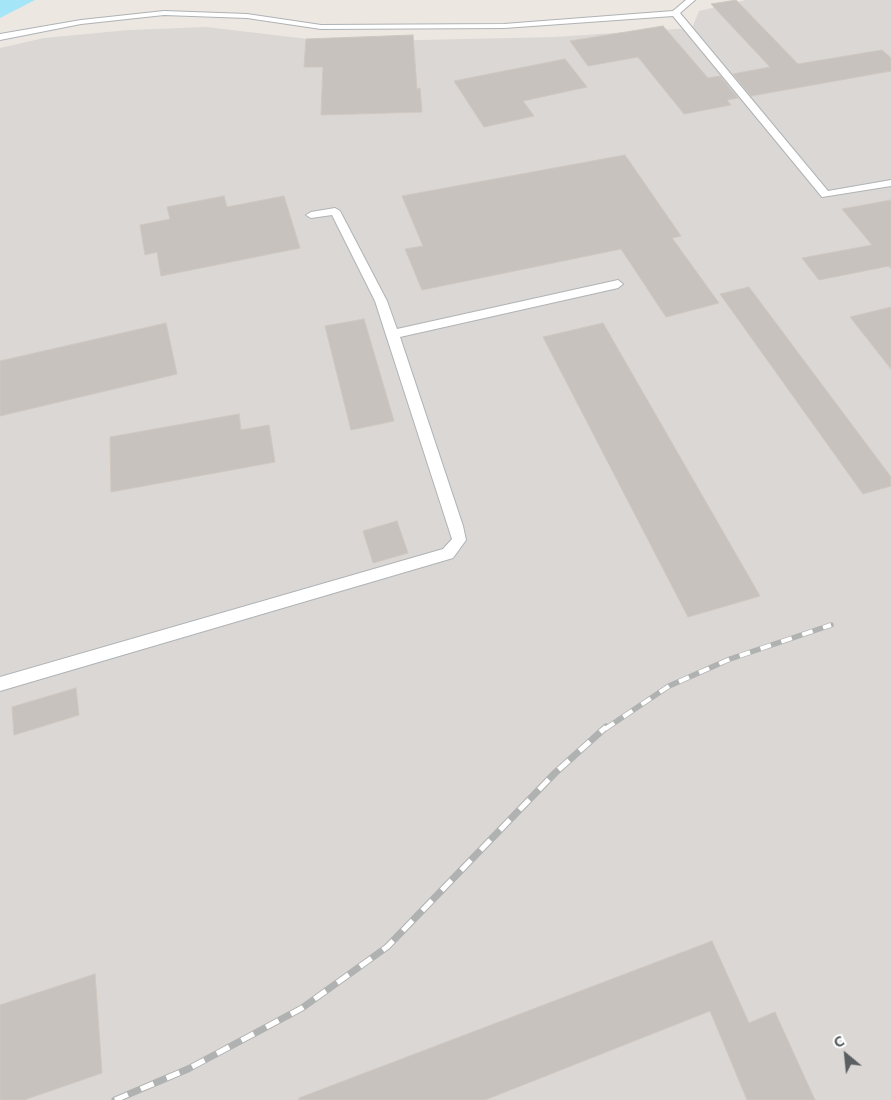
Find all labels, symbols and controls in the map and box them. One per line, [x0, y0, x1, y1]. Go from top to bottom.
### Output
north arrow [821, 1030, 871, 1080]
text: С [830, 1032, 847, 1051]

